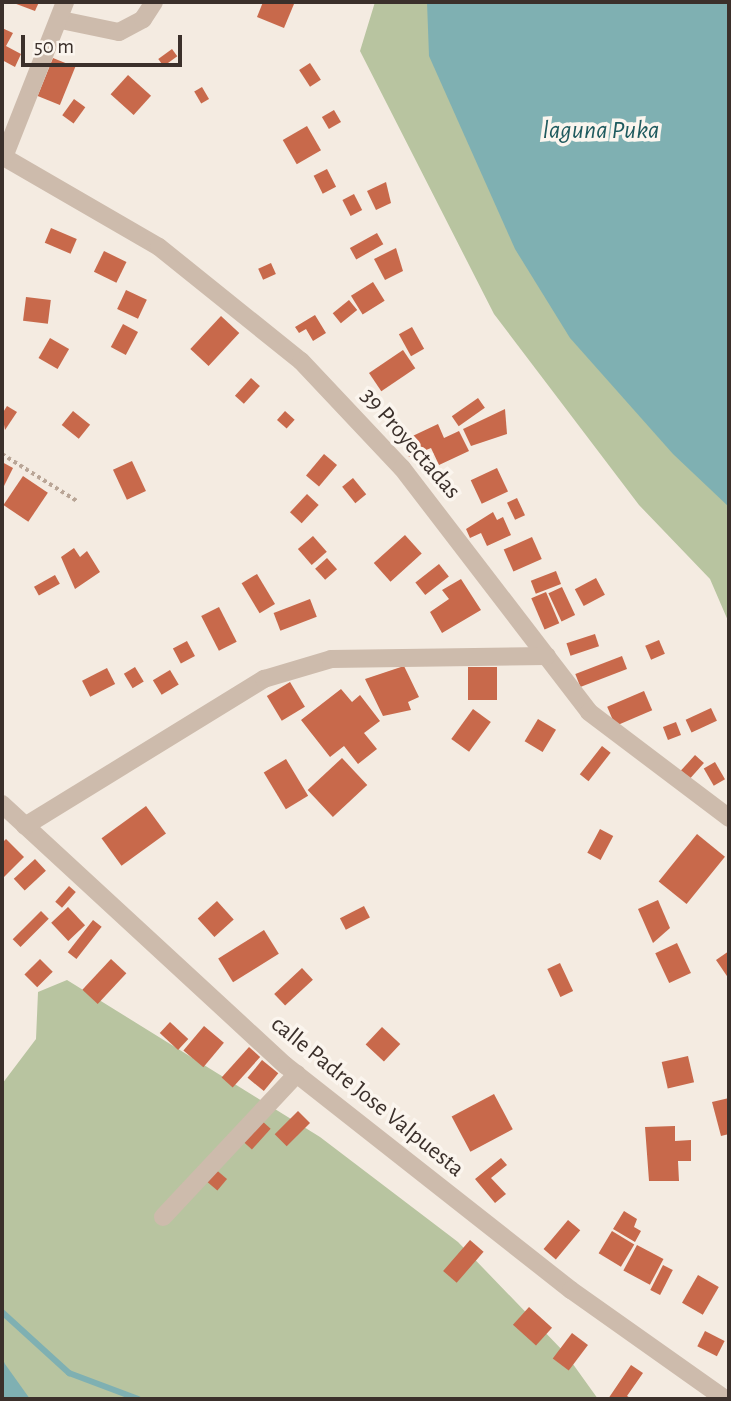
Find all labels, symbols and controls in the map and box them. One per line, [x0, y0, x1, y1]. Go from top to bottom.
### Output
scale bar [24, 21, 186, 65]
text: 50 m [34, 36, 74, 57]
water label: laguna Puka [543, 115, 659, 147]
street label: 39 Proyectadas [354, 383, 466, 505]
street label: calle Padre Jose Valpuesta [265, 1010, 469, 1184]

